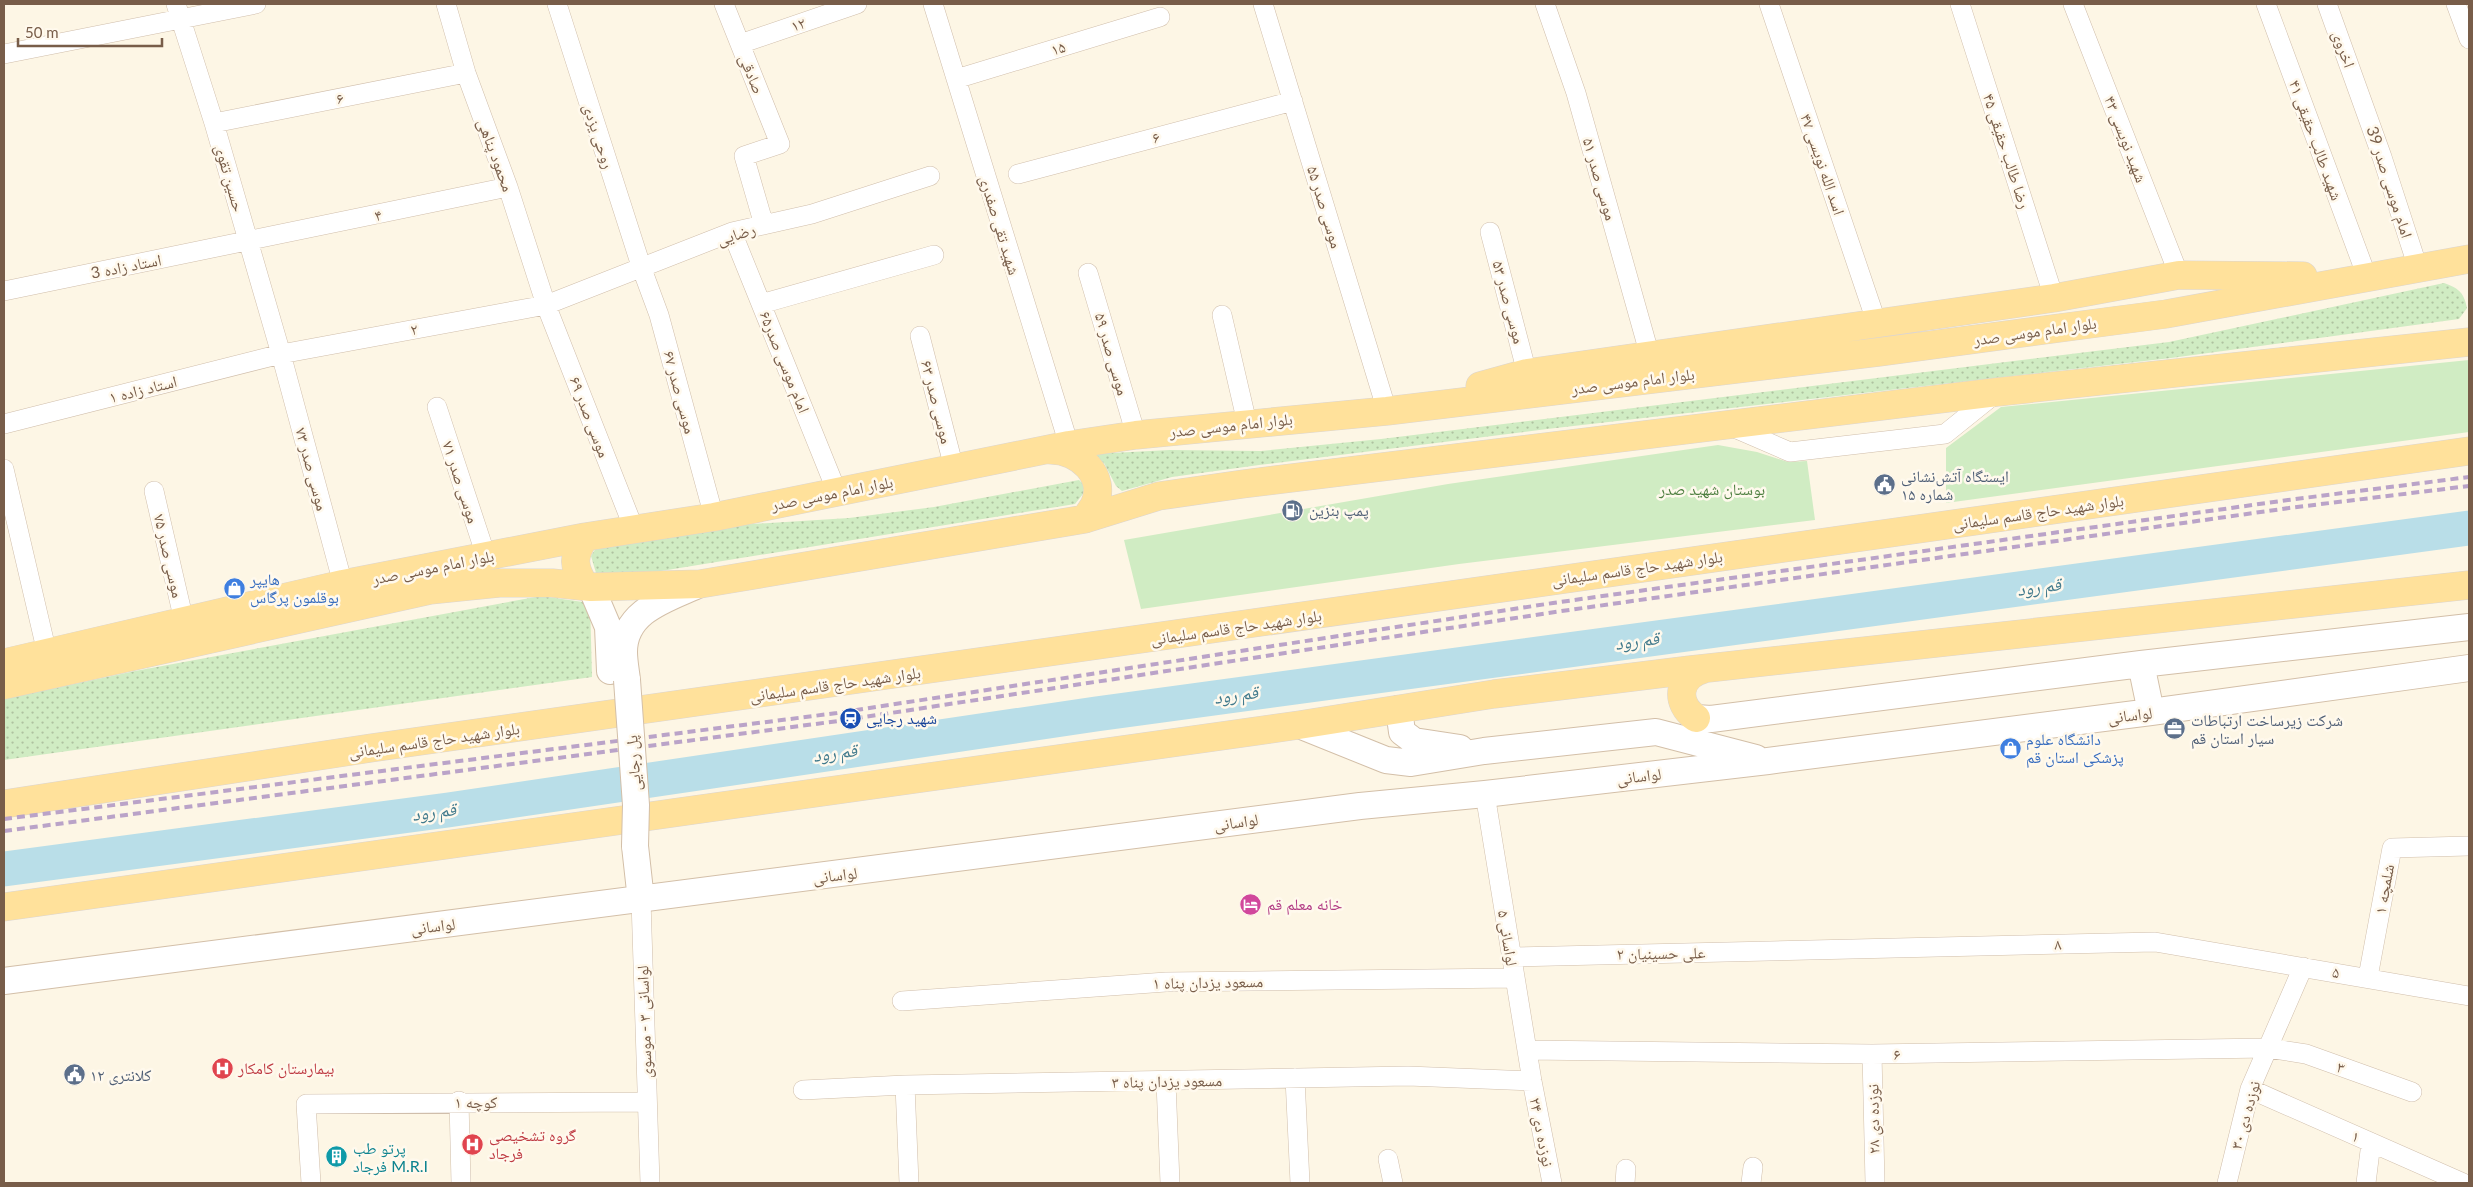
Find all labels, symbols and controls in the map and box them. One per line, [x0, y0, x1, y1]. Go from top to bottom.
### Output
street label: ۱۲ [788, 12, 808, 35]
scale bar [18, 15, 161, 47]
text: 50 m [25, 23, 59, 41]
street label: اخروی [2327, 28, 2360, 71]
street label: ۱۵ [1048, 36, 1068, 59]
street label: صادقی [734, 51, 769, 97]
street label: ۴۱ شهید طالب حقیقی [2284, 77, 2347, 203]
street label: ۶ [335, 87, 345, 108]
street label: ۴۵ رضا طالب حقیقی [1978, 91, 2035, 211]
street label: ۴۳ شهید نویسی [2099, 93, 2152, 186]
street label: روحی یزدی [578, 101, 619, 171]
street label: ۴۷ اسد الله نویسی [1795, 111, 1850, 218]
street label: محمود پناهی [473, 116, 518, 195]
street label: امام موسی صدر 39 [2362, 124, 2418, 241]
street label: ۶ [1150, 126, 1162, 147]
street label: موسی صدر ۵۱ [1578, 135, 1621, 223]
street label: حسین تقوی [210, 142, 249, 214]
street label: موسی صدر ۵۵ [1302, 163, 1347, 251]
street label: شهید تقی صفدری [974, 173, 1025, 278]
street label: ۴ [372, 204, 383, 225]
street label: رضایی [714, 219, 758, 250]
street label: استاد زاده 3 [89, 249, 163, 283]
street label: موسی صدر ۵۳ [1487, 258, 1530, 346]
street label: امام موسی صدر۶۵ [755, 308, 815, 416]
street label: موسی صدر ۵۹ [1090, 310, 1133, 398]
street label: بلوار امام موسی صدر [1971, 312, 2098, 351]
street label: ۲ [409, 319, 419, 338]
street label: موسی صدر ۶۷ [658, 348, 701, 436]
street label: موسی صدر ۶۳ [916, 358, 957, 446]
street label: بلوار امام موسی صدر [1569, 364, 1696, 400]
street label: استاد زاده ۱ [107, 371, 179, 407]
street label: موسی صدر ۶۹ [564, 374, 615, 461]
street label: بلوار امام موسی صدر [1167, 409, 1294, 443]
street label: موسی صدر ۷۳ [290, 425, 333, 513]
street label: موسی صدر ۷۱ [437, 438, 484, 526]
place label: ایستگاه آتش‌نشانی شماره ۱۵ [1901, 466, 2009, 504]
street label: بلوار امام موسی صدر [768, 471, 895, 516]
public building icon: ایستگاه آتش‌نشانی شماره ۱۵ [1873, 473, 1897, 497]
park label: بوستان شهید صدر [1658, 479, 1765, 500]
street label: بلوار شهید حاج قاسم سلیمانی [1951, 490, 2125, 535]
fuel station icon: پمپ بنزین [1281, 498, 1305, 522]
place label: پمپ بنزین [1309, 500, 1369, 521]
street label: موسی صدر ۷۵ [149, 512, 188, 600]
street label: بلوار امام موسی صدر [369, 545, 496, 590]
street label: بلوار شهید حاج قاسم سلیمانی [1550, 546, 1724, 591]
place label: هایپر بوقلمون پرگاس [249, 569, 339, 608]
water label: قم رود [2015, 572, 2065, 602]
shop icon: هایپر بوقلمون پرگاس [222, 576, 246, 600]
street label: بلوار شهید حاج قاسم سلیمانی [1149, 605, 1323, 650]
water label: قم رود [1613, 626, 1663, 656]
street label: بلوار شهید حاج قاسم سلیمانی [748, 662, 922, 707]
water label: قم رود [1212, 680, 1262, 710]
street label: لواسانی [2107, 702, 2154, 729]
station icon: شهید رجایی [838, 706, 862, 730]
place label: شهید رجایی [866, 708, 937, 729]
place label: شرکت زیرساخت ارتباطات سیار استان قم [2191, 710, 2343, 749]
office icon: شرکت زیرساخت ارتباطات سیار استان قم [2163, 717, 2187, 741]
street label: بلوار شهید حاج قاسم سلیمانی [347, 718, 521, 763]
place label: دانشگاه علوم پزشکی استان قم [2026, 729, 2124, 768]
street label: پل رجایی [621, 734, 646, 792]
shop icon: دانشگاه علوم پزشکی استان قم [1998, 736, 2022, 760]
water label: قم رود [811, 738, 861, 768]
street label: لواسانی [1616, 763, 1663, 790]
water label: قم رود [410, 797, 460, 827]
street label: لواسانی [1212, 809, 1260, 836]
street label: لواسانی [812, 862, 859, 889]
street label: ۱ شلمچه [2370, 863, 2398, 915]
hotel icon: خانه معلم قم [1239, 892, 1263, 916]
place label: خانه معلم قم [1267, 894, 1343, 915]
street label: لواسانی ۵ [1493, 909, 1522, 967]
street label: لواسانی [410, 913, 457, 940]
street label: ۸ [2054, 934, 2062, 953]
street label: ۲ علی حسینیان [1616, 942, 1706, 965]
street label: ۵ [2331, 962, 2341, 981]
street label: لواسانی ۳ - موسوی [632, 965, 657, 1079]
street label: ۱ مسعود یزدان پناه [1153, 971, 1263, 994]
street label: ۶ [1893, 1044, 1901, 1063]
hospital icon: بیمارستان کامکار [210, 1056, 234, 1080]
street label: ۳ [2335, 1056, 2348, 1077]
place label: بیمارستان کامکار [237, 1058, 334, 1079]
public building icon: کلانتری ۱۲ [62, 1063, 86, 1087]
place label: کلانتری ۱۲ [90, 1065, 152, 1086]
street label: ۳ مسعود یزدان پناه [1112, 1070, 1222, 1093]
street label: نوزده دی ۳۰ [2226, 1078, 2265, 1152]
street label: نوزده دی ۲۸ [1862, 1084, 1885, 1154]
street label: کوچه ۱ [455, 1092, 498, 1112]
street label: نوزده دی ۲۴ [1524, 1096, 1559, 1169]
place label: گروه تشخیصی فرجاد [489, 1125, 577, 1163]
street label: ۱ [2349, 1125, 2363, 1146]
hospital icon: گروه تشخیصی فرجاد [461, 1132, 485, 1156]
place label: پرتو طب فرجاد M.R.I [353, 1138, 428, 1176]
building icon: پرتو طب فرجاد M.R.I [325, 1145, 349, 1169]

